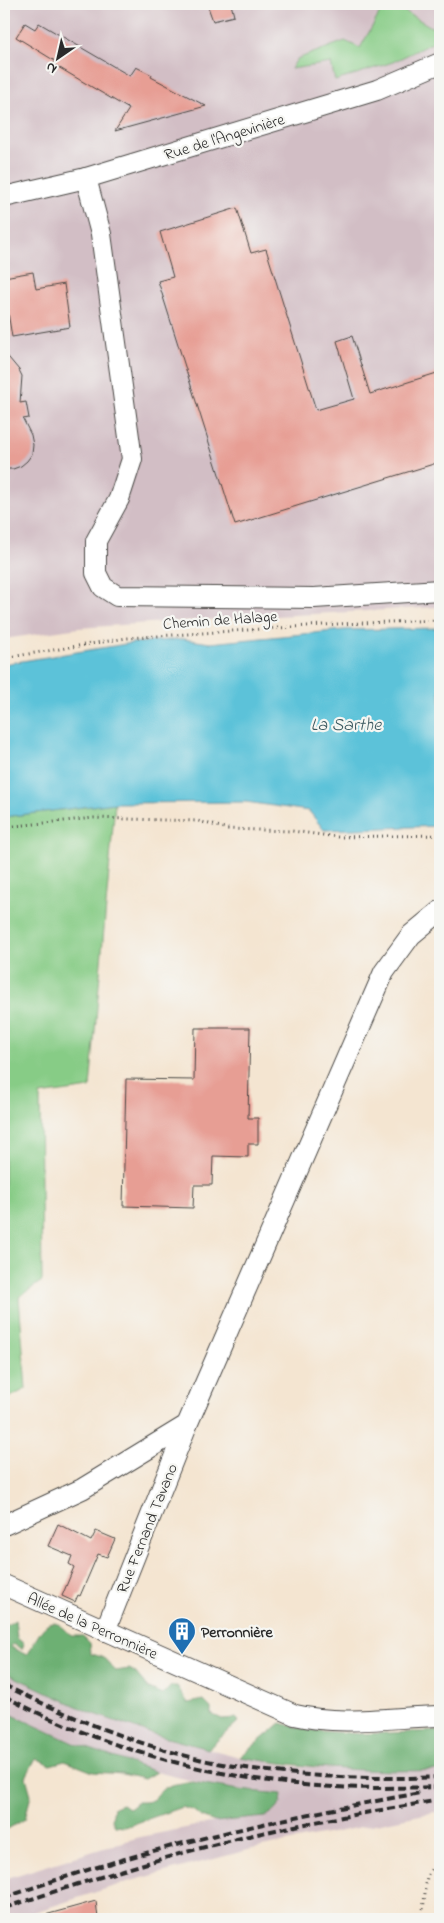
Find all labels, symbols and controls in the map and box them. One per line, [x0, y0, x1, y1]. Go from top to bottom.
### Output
north arrow [32, 32, 82, 82]
text: N [42, 56, 61, 79]
street label: Rue de l'Angevinière [161, 108, 289, 168]
street label: Chemin de Halage [162, 605, 279, 637]
water label: La Sarthe [311, 713, 382, 739]
street label: Rue Fernand Tavano [111, 1460, 185, 1597]
street label: Allée de la Perronnière [23, 1587, 162, 1667]
building icon: Perronnière [167, 1616, 197, 1655]
place label: Perronnière [201, 1621, 273, 1645]

